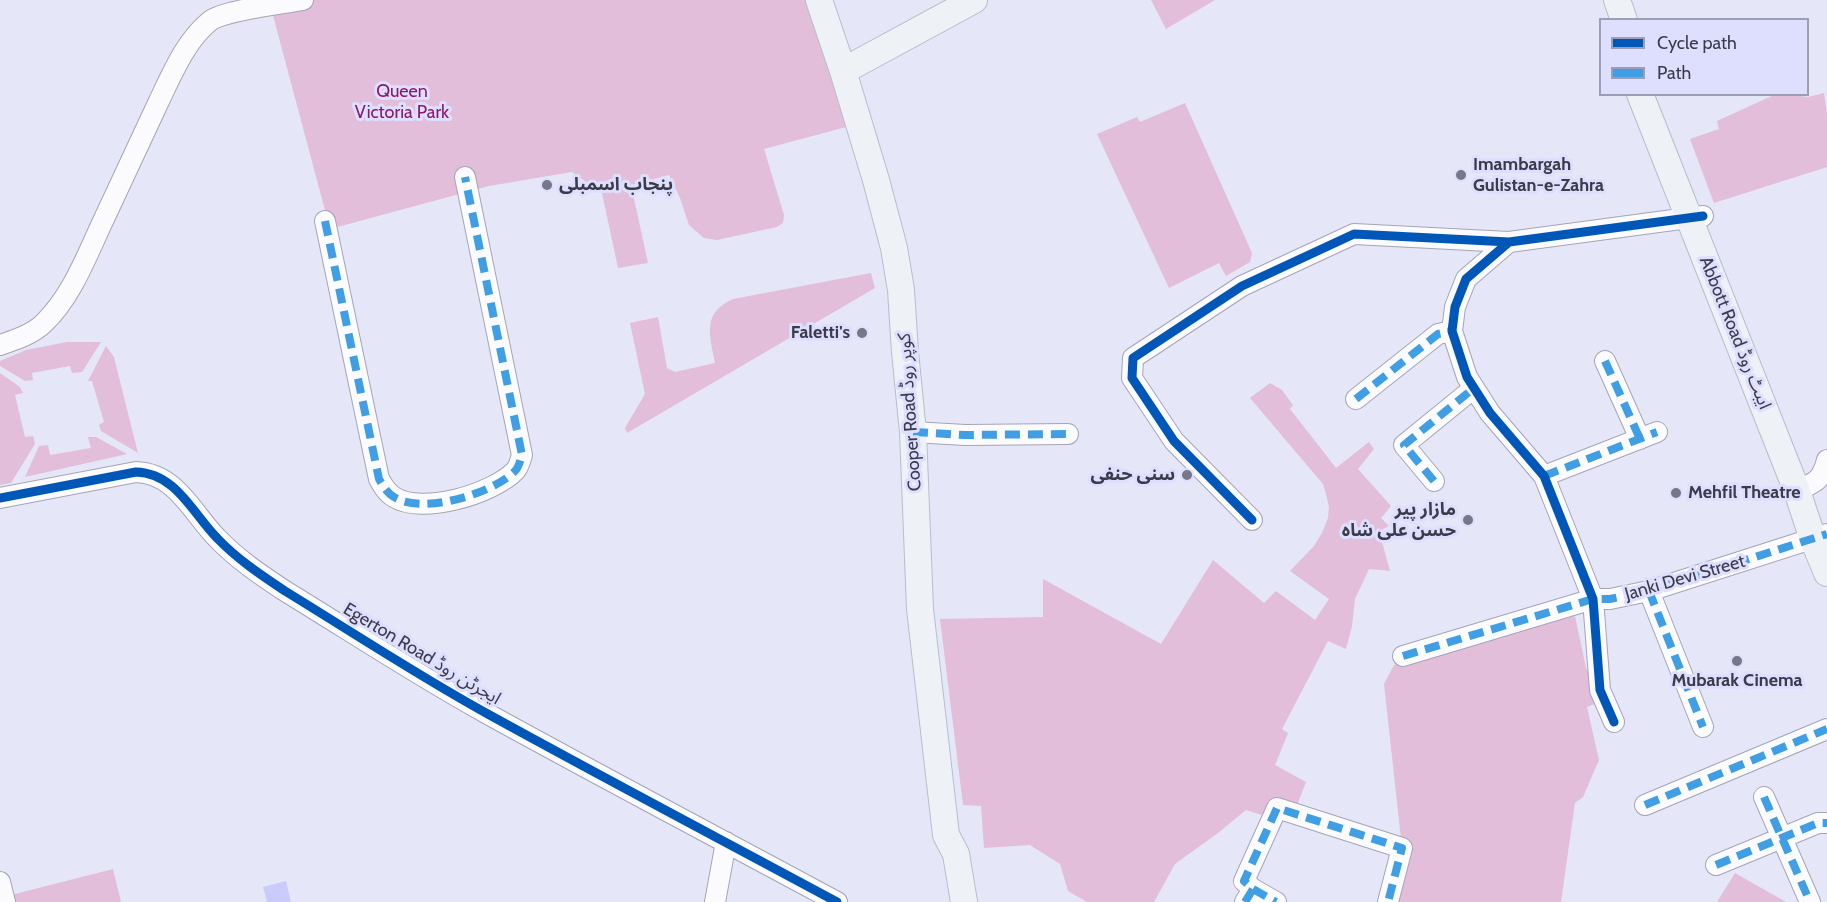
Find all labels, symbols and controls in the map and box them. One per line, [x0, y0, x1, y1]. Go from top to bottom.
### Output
legend [1599, 18, 1809, 96]
text: Cycle path [1657, 32, 1737, 54]
text: Path [1657, 62, 1691, 84]
park label: Queen Victoria Park [355, 81, 449, 124]
place label: Imambargah Gulistan-e-Zahra [1473, 154, 1604, 196]
marker: Imambargah Gulistan-e-Zahra [1454, 168, 1468, 182]
place label: پنجاب اسمبلی [559, 174, 673, 196]
marker: پنجاب اسمبلی [540, 178, 554, 192]
street label: Abbott Road ایبٹ روڈ [1694, 253, 1776, 413]
place label: Faletti's [791, 322, 850, 344]
marker: Faletti's [855, 326, 869, 340]
street label: Cooper Road کوپر روڈ [894, 332, 926, 492]
place label: سنی حنفی [1090, 464, 1175, 486]
marker: سنی حنفی [1180, 468, 1194, 482]
place label: Mehfil Theatre [1688, 482, 1800, 504]
marker: Mehfil Theatre [1669, 486, 1683, 500]
place label: مازار پیر حسن علی شاہ [1342, 499, 1456, 542]
marker: مازار پیر حسن علی شاہ [1461, 513, 1475, 527]
street label: Janki Devi Street [1622, 551, 1748, 605]
street label: Egerton Road ایجرٹن روڈ [339, 598, 505, 710]
marker: Mubarak Cinema [1730, 654, 1744, 668]
place label: Mubarak Cinema [1671, 670, 1803, 692]

